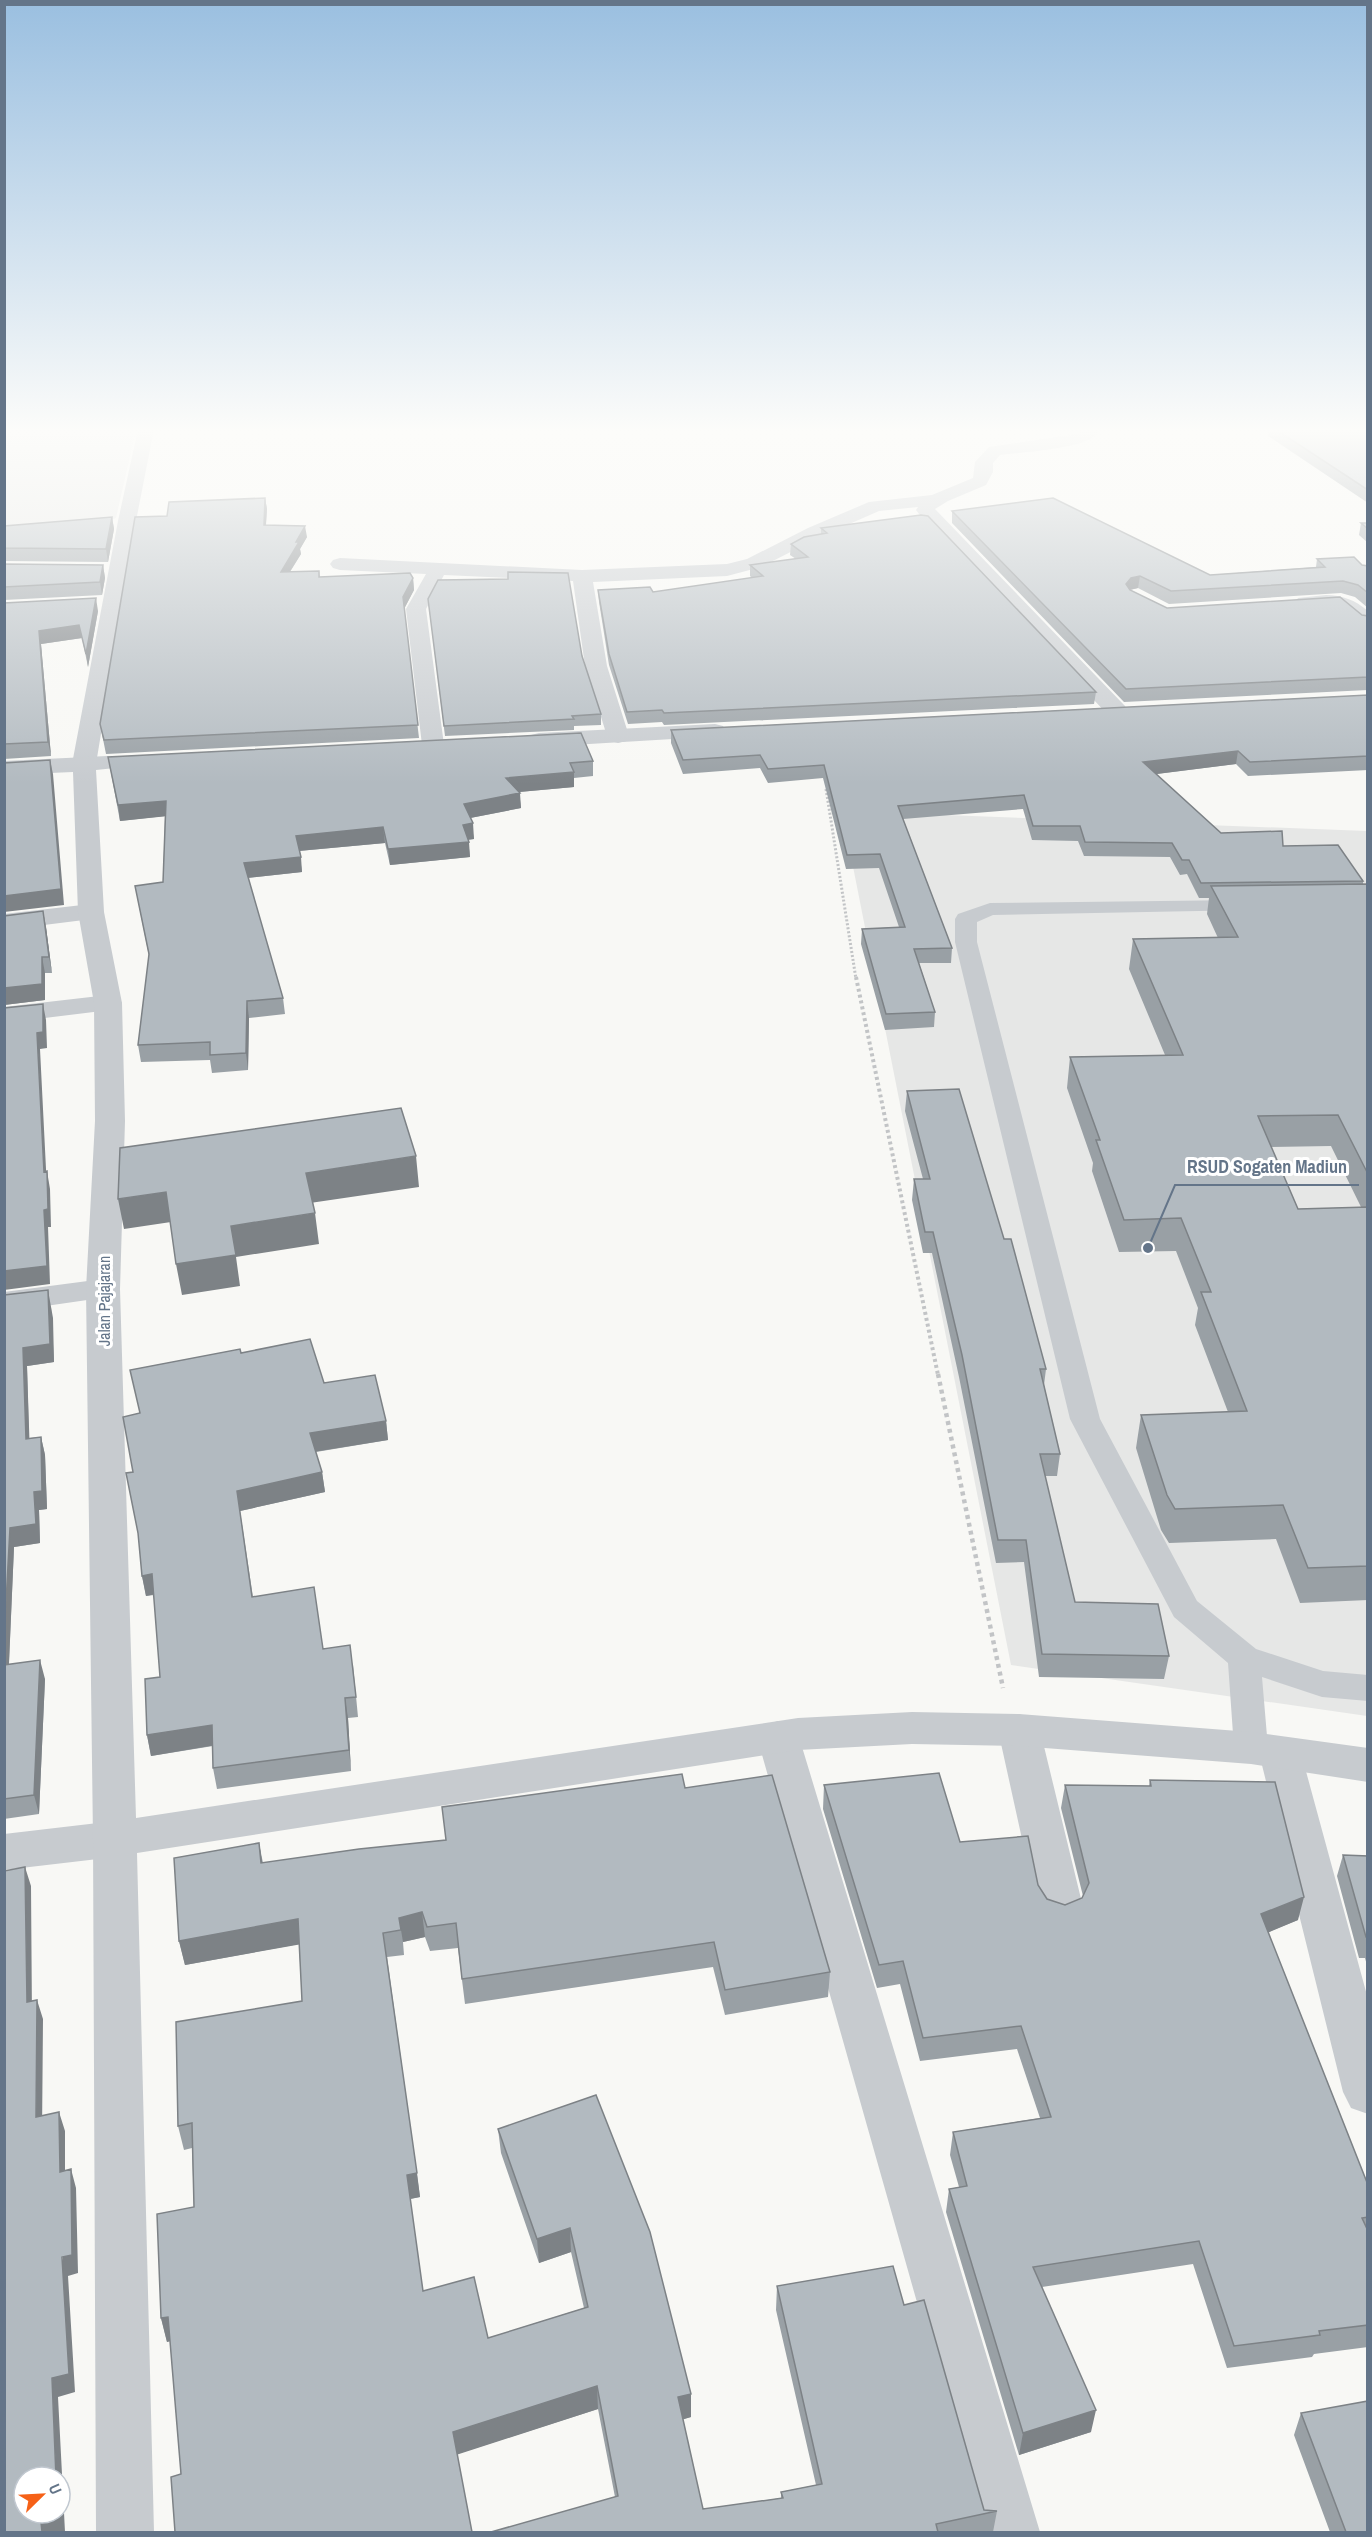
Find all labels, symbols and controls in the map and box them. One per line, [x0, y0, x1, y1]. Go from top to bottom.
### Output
callout: RSUD Sogaten Madiun [1175, 1149, 1359, 1185]
text: RSUD Sogaten Madiun [1187, 1154, 1347, 1179]
street label: Jalan Pajajaran [93, 1256, 115, 1346]
north arrow [12, 2465, 72, 2525]
text: U [44, 2480, 68, 2498]

